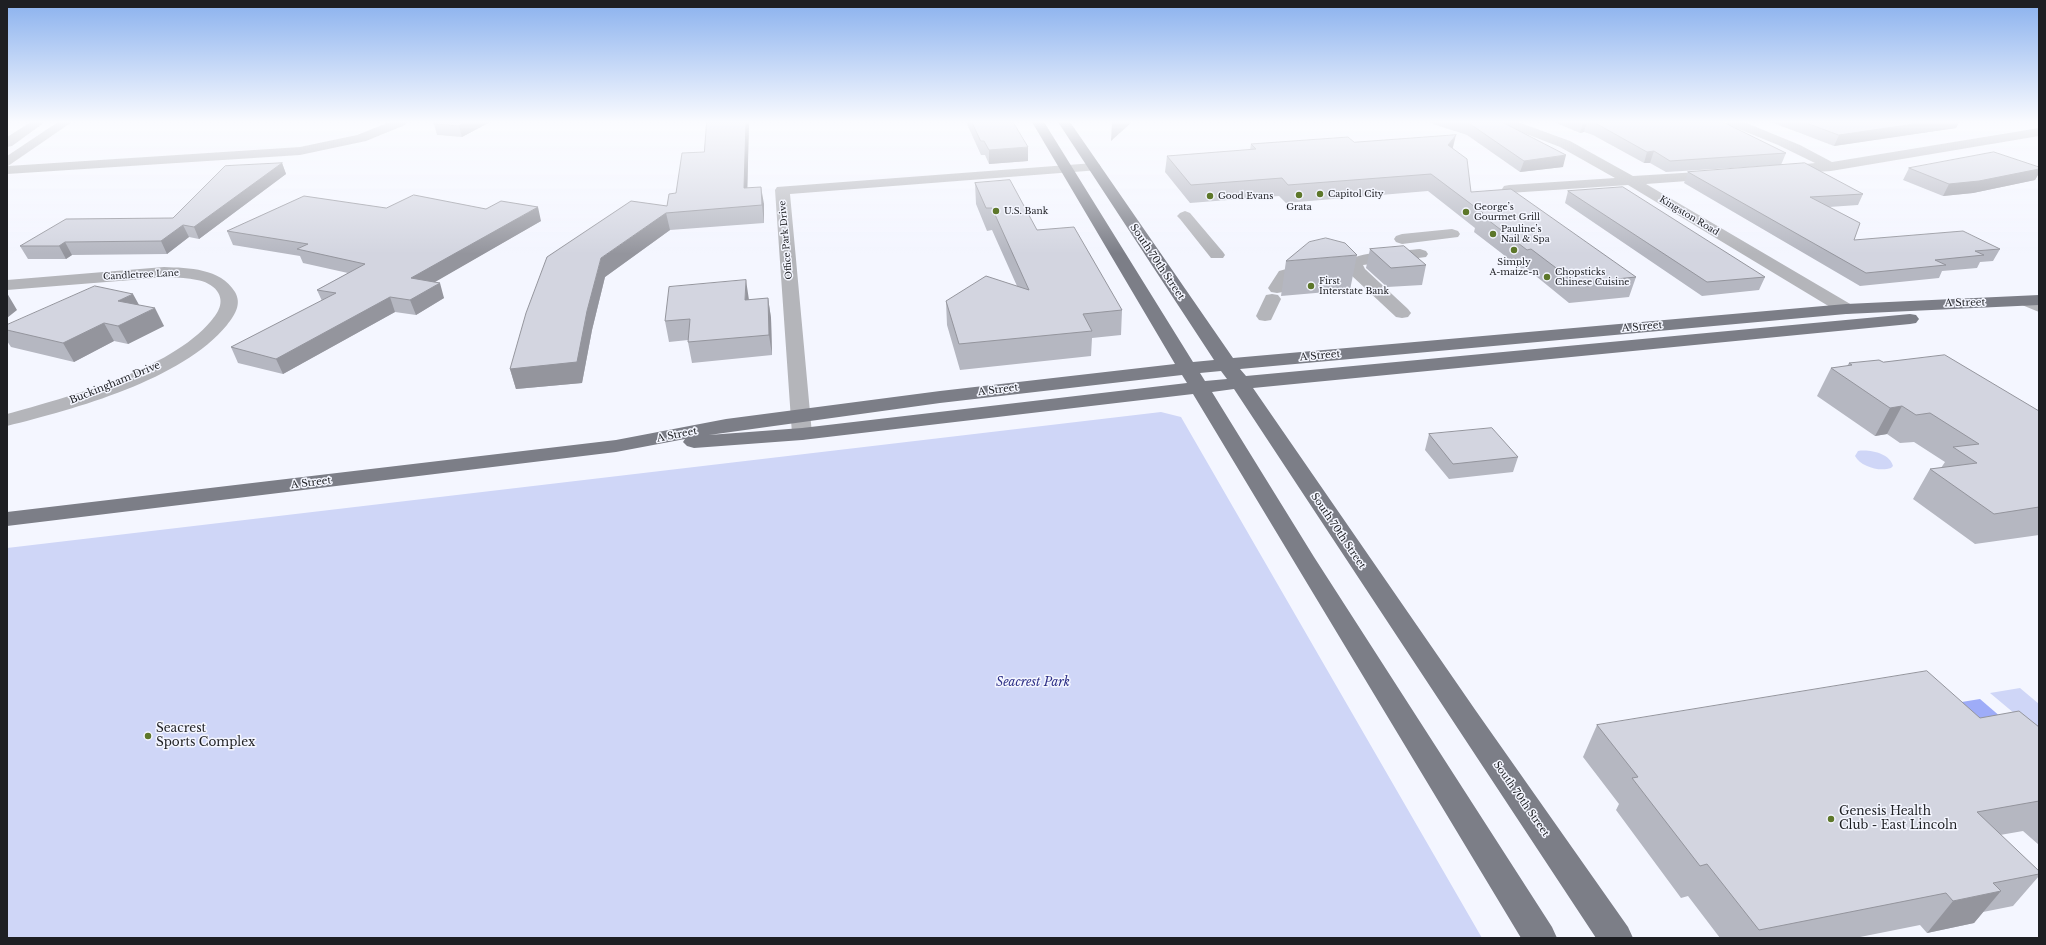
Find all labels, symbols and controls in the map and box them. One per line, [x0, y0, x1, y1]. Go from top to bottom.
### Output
marker: Capitol City [1315, 189, 1325, 199]
place label: Capitol City [1328, 189, 1384, 199]
marker: Grata [1294, 190, 1304, 200]
marker: Good Evans [1205, 191, 1215, 201]
place label: Good Evans [1218, 191, 1273, 201]
street label: Kingston Road [1657, 194, 1721, 238]
street label: Office Park Drive [777, 200, 795, 280]
place label: Grata [1286, 202, 1312, 212]
place label: George’s Gourmet Grill [1474, 202, 1540, 223]
marker: U.S. Bank [991, 206, 1001, 216]
place label: U.S. Bank [1004, 206, 1048, 216]
marker: George’s Gourmet Grill [1461, 207, 1471, 217]
street label: South 70th Street [1127, 222, 1187, 302]
place label: Pauline’s Nail & Spa [1501, 224, 1550, 245]
marker: Pauline’s Nail & Spa [1488, 229, 1498, 239]
marker: Simply A-maize-n [1509, 245, 1519, 255]
place label: Simply A-maize-n [1489, 257, 1539, 278]
place label: Chopsticks Chinese Cuisine [1555, 267, 1629, 288]
street label: Candletree Lane [103, 268, 179, 282]
marker: Chopsticks Chinese Cuisine [1542, 272, 1552, 282]
place label: First Interstate Bank [1319, 276, 1389, 297]
marker: First Interstate Bank [1306, 281, 1316, 291]
street label: A Street [1945, 297, 1985, 309]
street label: A Street [1621, 319, 1663, 335]
street label: A Street [1299, 348, 1341, 364]
street label: Buckingham Drive [68, 359, 162, 407]
street label: A Street [977, 382, 1019, 398]
street label: A Street [656, 425, 698, 445]
street label: A Street [290, 475, 332, 491]
street label: South 70th Street [1308, 491, 1368, 571]
park label: Seacrest Park [996, 676, 1070, 690]
place label: Seacrest Sports Complex [156, 722, 255, 750]
marker: Seacrest Sports Complex [143, 731, 153, 741]
street label: South 70th Street [1491, 759, 1551, 839]
place label: Genesis Health Club - East Lincoln [1839, 805, 1957, 833]
marker: Genesis Health Club - East Lincoln [1826, 814, 1836, 824]

